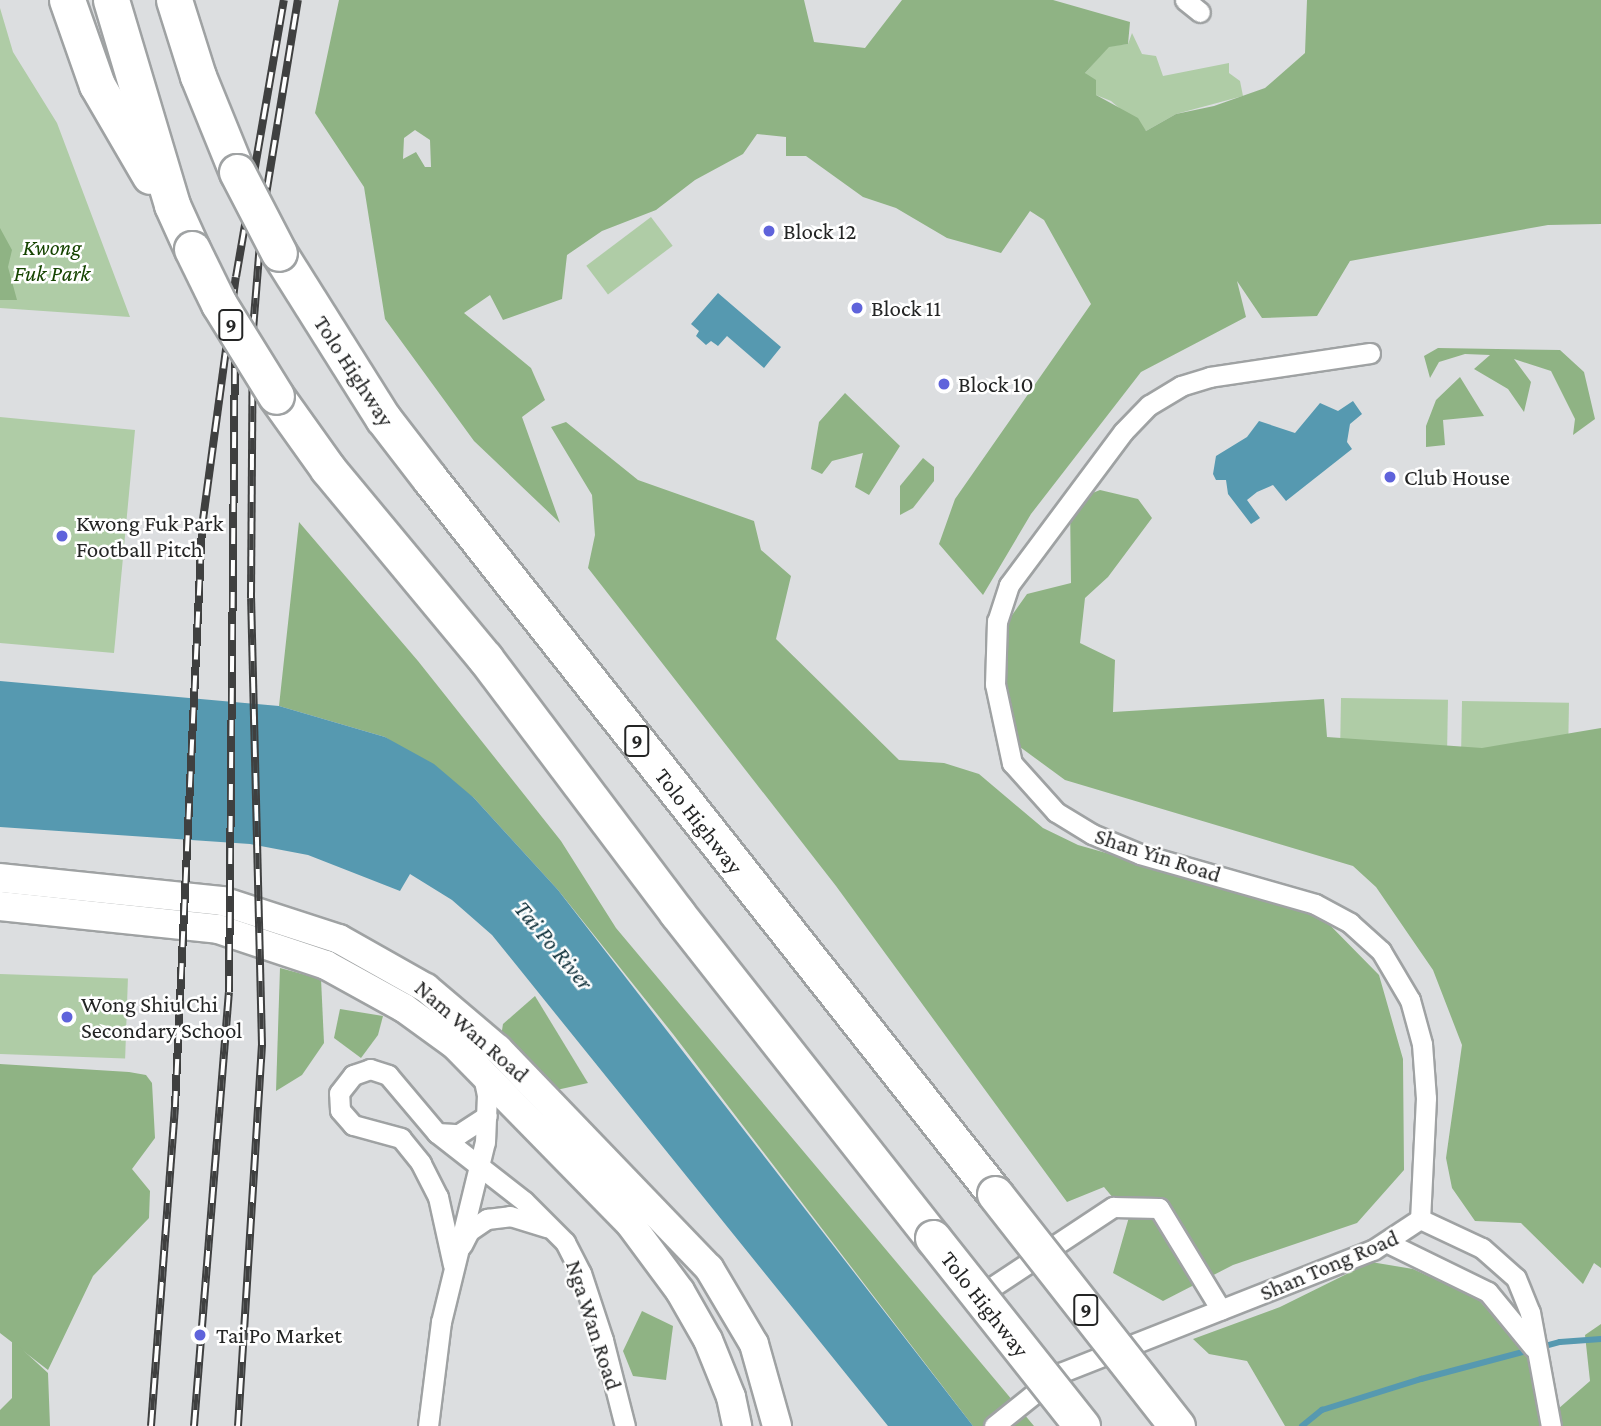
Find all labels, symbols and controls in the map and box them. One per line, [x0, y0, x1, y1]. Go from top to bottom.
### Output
place label: Block 12 [783, 217, 856, 245]
marker: Block 12 [761, 223, 777, 239]
park label: Kwong Fuk Park [14, 233, 90, 287]
place label: Block 11 [871, 294, 941, 322]
marker: Block 11 [849, 300, 865, 316]
road number: 9 [217, 308, 245, 342]
street label: Tolo Highway [308, 310, 400, 432]
place label: Block 10 [958, 370, 1033, 398]
marker: Block 10 [936, 376, 952, 392]
place label: Club House [1404, 463, 1510, 491]
marker: Club House [1382, 469, 1398, 485]
place label: Kwong Fuk Park Football Pitch [76, 509, 224, 563]
marker: Kwong Fuk Park Football Pitch [54, 528, 70, 544]
road number: 9 [623, 724, 651, 758]
street label: Tolo Highway [649, 762, 749, 880]
street label: Shan Yin Road [1091, 822, 1225, 888]
water label: Tai Po River [508, 895, 600, 995]
street label: Nam Wan Road [409, 974, 535, 1088]
place label: Wong Shiu Chi Secondary School [81, 990, 242, 1044]
marker: Wong Shiu Chi Secondary School [59, 1009, 75, 1025]
street label: Shan Tong Road [1256, 1223, 1402, 1307]
street label: Tolo Highway [935, 1245, 1035, 1363]
street label: Nga Wan Road [560, 1257, 628, 1393]
road number: 9 [1072, 1292, 1100, 1328]
place label: Tai Po Market [216, 1321, 342, 1349]
marker: Tai Po Market [190, 1325, 210, 1345]

